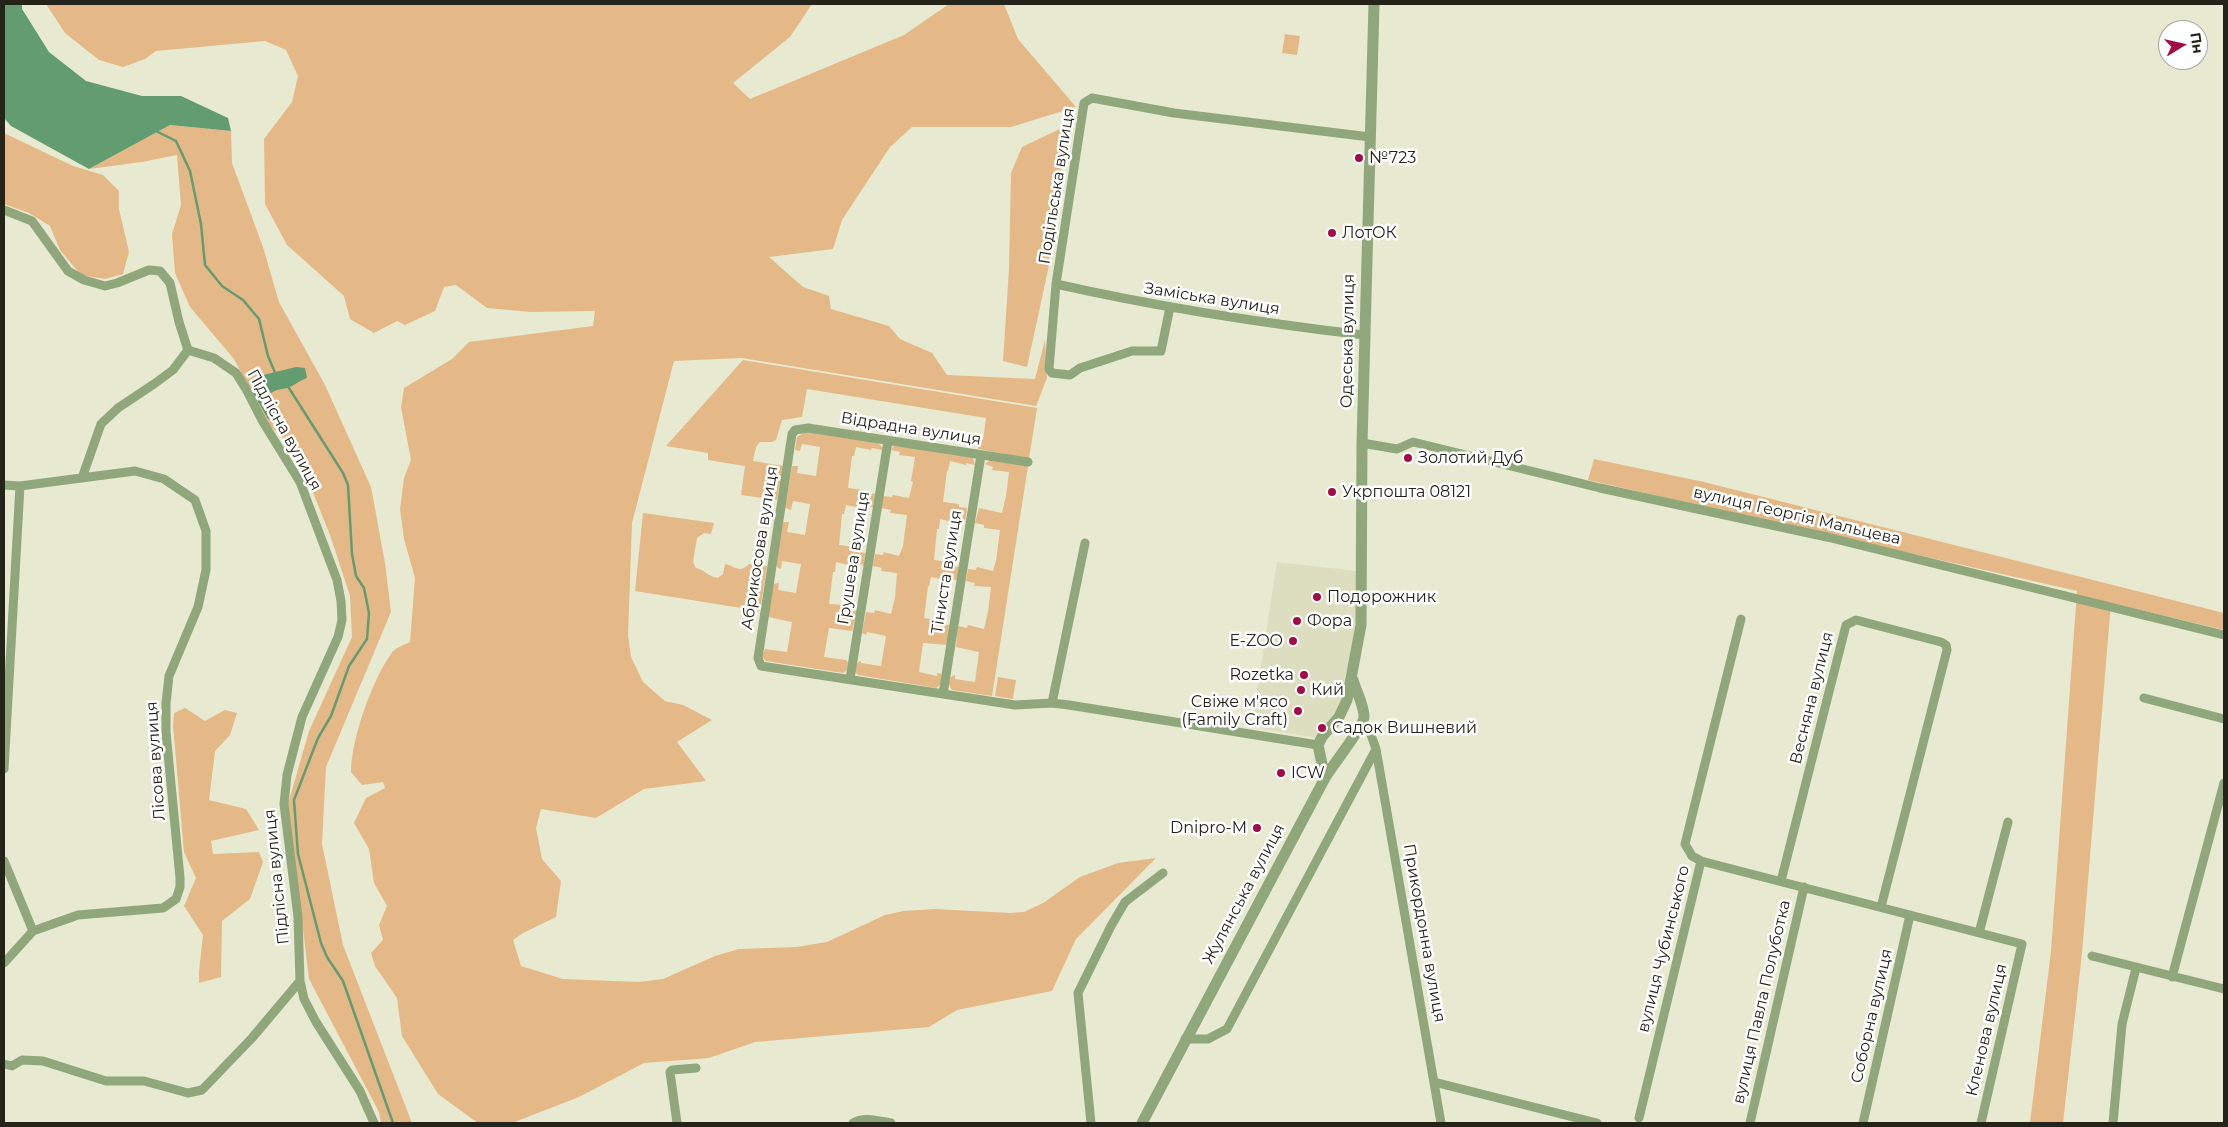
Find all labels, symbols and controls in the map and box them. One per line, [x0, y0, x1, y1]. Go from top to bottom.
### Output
north arrow [2158, 20, 2208, 70]
text: Пн [2186, 31, 2207, 55]
street label: Подільська вулиця [1035, 106, 1079, 266]
place label: №723 [1369, 148, 1416, 168]
marker: №723 [1353, 152, 1365, 164]
place label: ЛотОК [1342, 223, 1397, 243]
marker: ЛотОК [1326, 227, 1338, 239]
street label: Одеська вулиця [1337, 274, 1359, 408]
street label: Заміська вулиця [1143, 279, 1281, 319]
street label: Підлісна вулиця [243, 366, 325, 494]
street label: Відрадна вулиця [839, 408, 983, 450]
place label: Золотий Дуб [1418, 448, 1523, 468]
marker: Золотий Дуб [1402, 452, 1414, 464]
street label: Абрикосова вулиця [738, 465, 782, 631]
place label: Укрпошта 08121 [1342, 482, 1471, 502]
street label: вулиця Георгія Мальцева [1692, 483, 1902, 549]
marker: Укрпошта 08121 [1326, 486, 1338, 498]
street label: Грушева вулиця [834, 490, 874, 626]
street label: Тіниста вулиця [928, 509, 966, 635]
place label: Подорожник [1327, 587, 1436, 607]
marker: Подорожник [1311, 591, 1323, 603]
place label: Фора [1307, 611, 1352, 631]
marker: Фора [1291, 615, 1303, 627]
street label: Весняна вулиця [1786, 630, 1838, 766]
place label: E-ZOO [1229, 631, 1283, 651]
marker: E-ZOO [1287, 635, 1299, 647]
place label: Rozetka [1229, 665, 1294, 685]
marker: Rozetka [1298, 669, 1310, 681]
place label: Кий [1311, 680, 1344, 700]
marker: Кий [1295, 684, 1307, 696]
place label: Свіже м'ясо (Family Craft) [1181, 692, 1288, 730]
street label: Лісова вулиця [142, 701, 170, 821]
marker: Свіже м'ясо (Family Craft) [1292, 705, 1304, 717]
place label: Садок Вишневий [1332, 718, 1477, 738]
marker: Садок Вишневий [1316, 722, 1328, 734]
place label: ICW [1291, 763, 1325, 783]
marker: ICW [1275, 767, 1287, 779]
street label: Підлісна вулиця [260, 808, 294, 946]
place label: Dnipro-M [1170, 818, 1247, 838]
street label: Жулянська вулиця [1199, 821, 1289, 967]
marker: Dnipro-M [1251, 822, 1263, 834]
street label: Прикордонна вулиця [1399, 842, 1449, 1024]
street label: вулиця Чубинського [1634, 864, 1694, 1034]
street label: вулиця Павла Полуботка [1729, 898, 1795, 1106]
street label: Соборна вулиця [1847, 947, 1897, 1085]
street label: Кленова вулиця [1962, 962, 2012, 1098]

